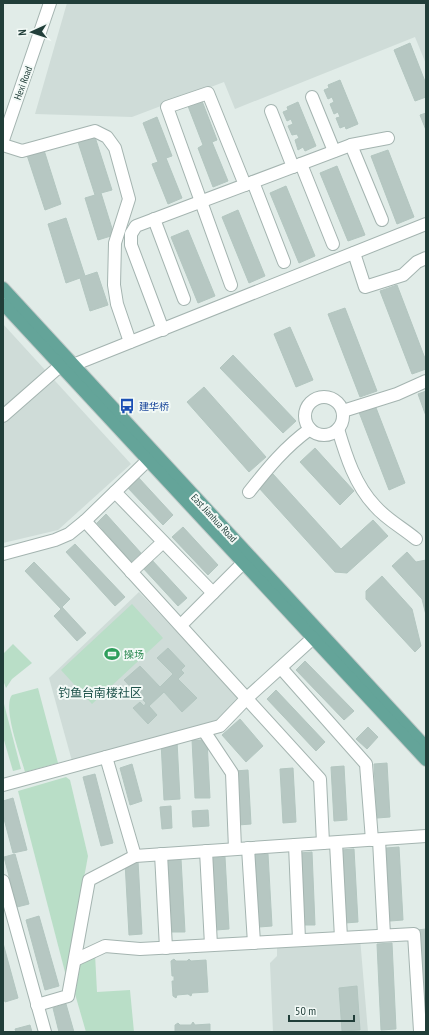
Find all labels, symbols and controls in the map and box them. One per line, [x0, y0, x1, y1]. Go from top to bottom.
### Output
north arrow [12, 12, 52, 52]
text: N [15, 29, 29, 36]
street label: Hexi Road [11, 64, 35, 102]
bus stop icon: 建华桥 [118, 397, 136, 415]
place label: 建华桥 [139, 400, 169, 413]
street label: East Jianhua Road [188, 491, 240, 545]
sports icon: 操场 [103, 645, 121, 663]
place label: 操场 [124, 648, 144, 661]
district label: 钓鱼台南楼社区 [58, 685, 142, 700]
scale bar [289, 997, 354, 1023]
text: 50 m [295, 1003, 316, 1018]

